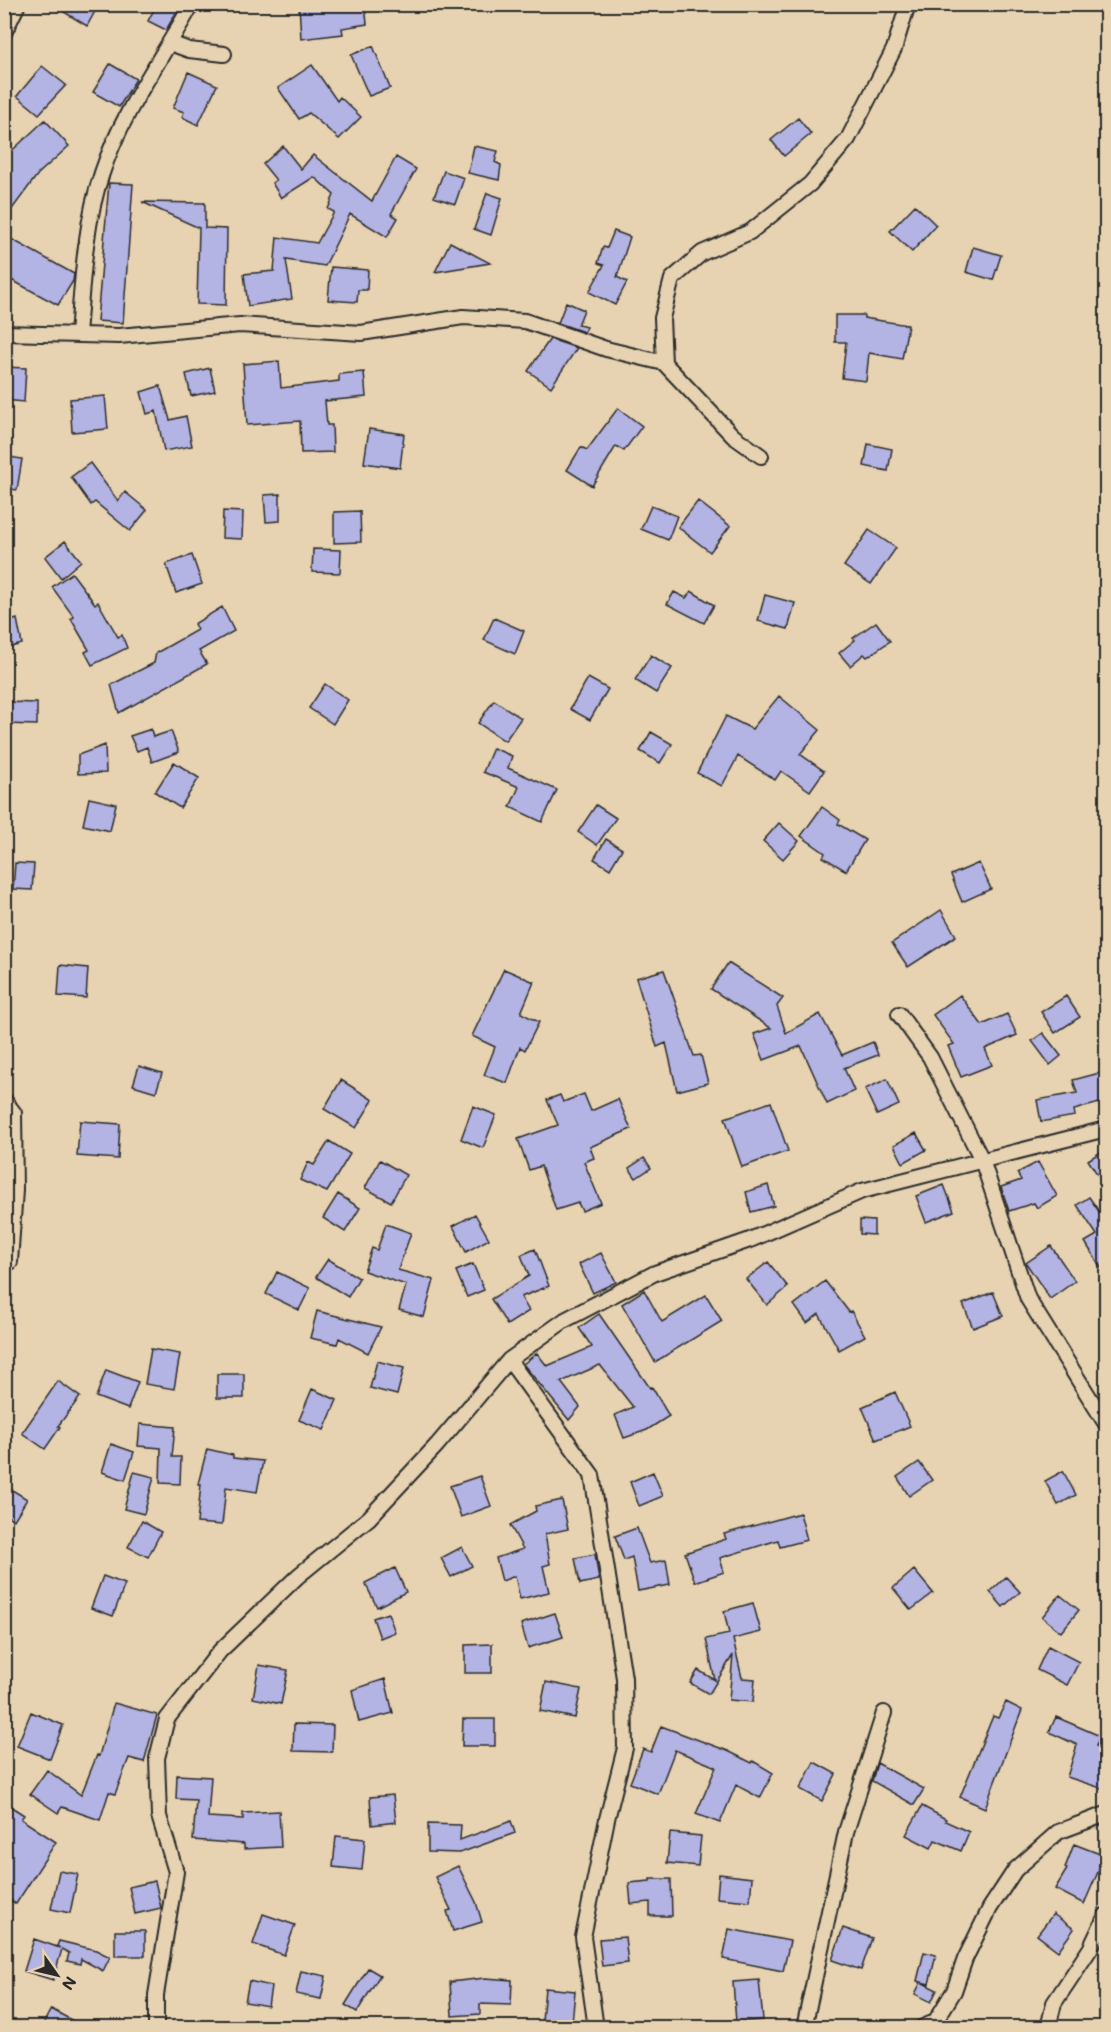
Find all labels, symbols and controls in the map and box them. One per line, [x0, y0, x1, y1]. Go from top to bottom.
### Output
north arrow [27, 1945, 87, 2005]
text: N [58, 1973, 82, 1995]

